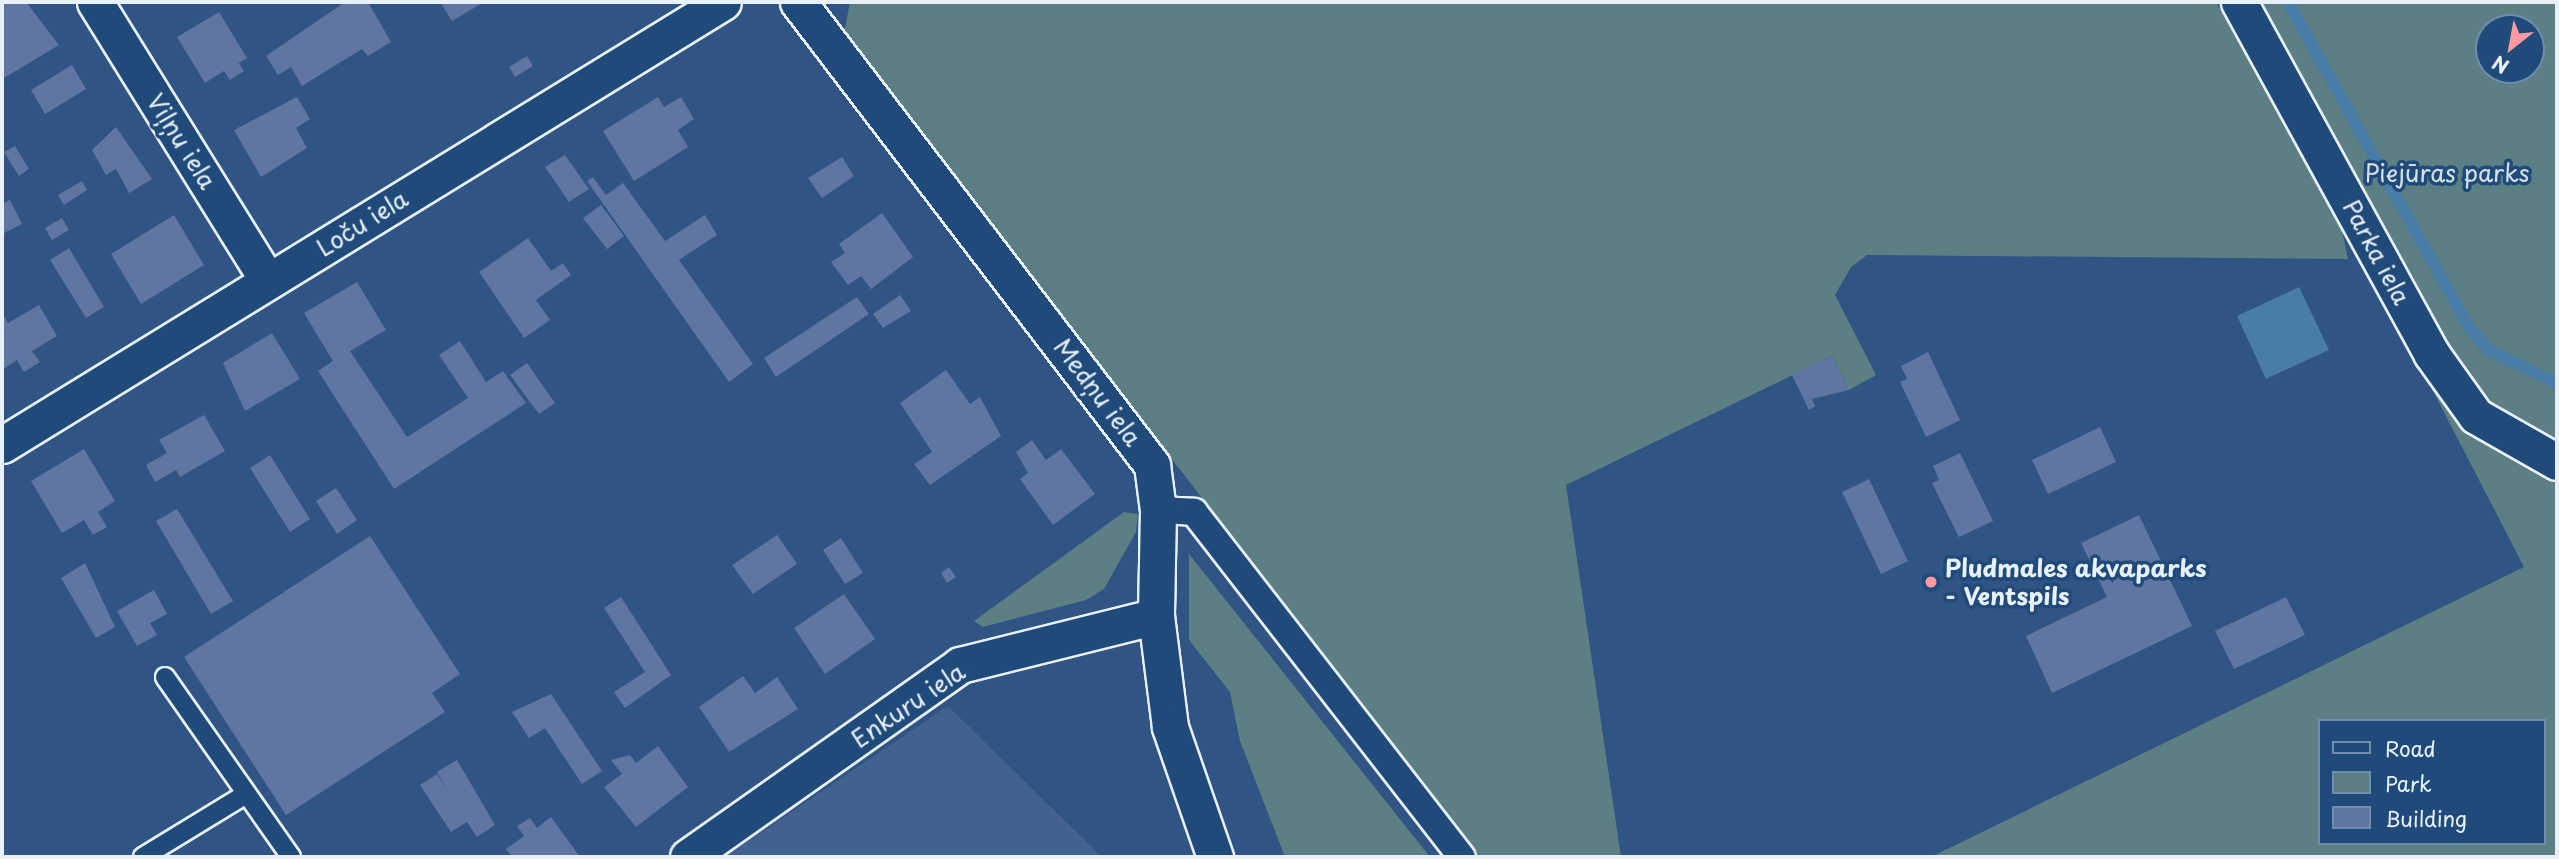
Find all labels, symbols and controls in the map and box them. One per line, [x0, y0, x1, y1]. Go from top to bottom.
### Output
north arrow [2475, 14, 2545, 84]
text: N [2487, 49, 2514, 81]
street label: Viļņu iela [141, 88, 223, 194]
park label: Piejūras parks [2365, 159, 2529, 187]
street label: Loču iela [311, 184, 413, 262]
street label: Parka iela [2337, 193, 2417, 311]
street label: Medņu iela [1049, 333, 1147, 451]
place label: Pludmales akvaparks - Ventspils [1945, 554, 2209, 610]
marker: Pludmales akvaparks - Ventspils [1923, 574, 1939, 590]
street label: Enkuru iela [846, 657, 970, 753]
legend [2318, 719, 2545, 845]
text: Road [2385, 732, 2436, 764]
text: Park [2385, 767, 2432, 799]
text: Building [2385, 802, 2467, 834]

